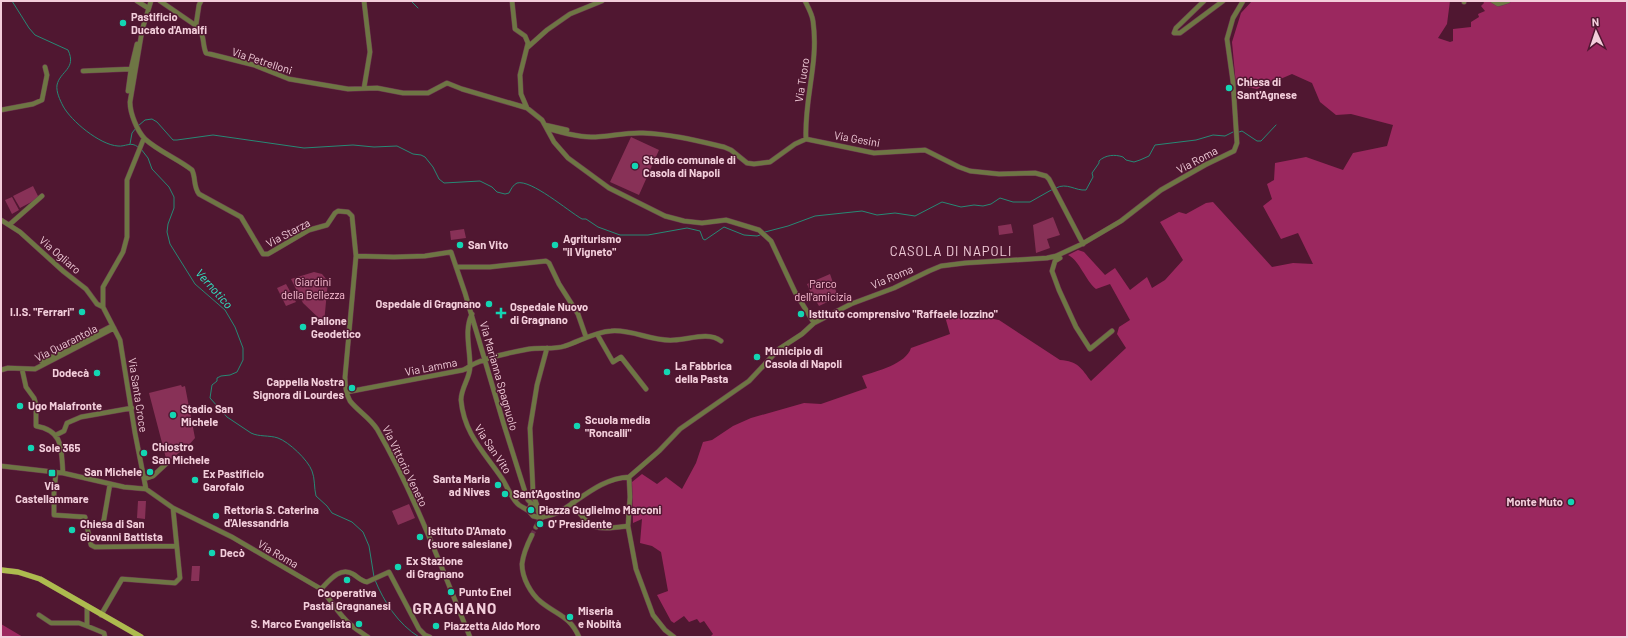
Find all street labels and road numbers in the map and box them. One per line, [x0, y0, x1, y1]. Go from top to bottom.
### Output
street label: Via Petrelloni [230, 45, 294, 76]
street label: Via Tuoro [792, 57, 811, 103]
street label: Via Gesini [833, 128, 881, 149]
street label: Via Roma [1174, 143, 1219, 176]
street label: Via Starza [264, 216, 312, 249]
street label: Via Ogliaro [37, 233, 84, 276]
street label: Via Roma [869, 262, 915, 291]
street label: Via Marianna Spagnuolo [478, 320, 521, 432]
street label: Via Quarantola [32, 321, 99, 364]
street label: Via Lamma [404, 355, 458, 378]
street label: Via Santa Croce [126, 357, 151, 433]
street label: Via San Vito [472, 422, 515, 476]
street label: Via Vittorio Veneto [380, 423, 431, 508]
street label: Via Roma [256, 537, 301, 570]

